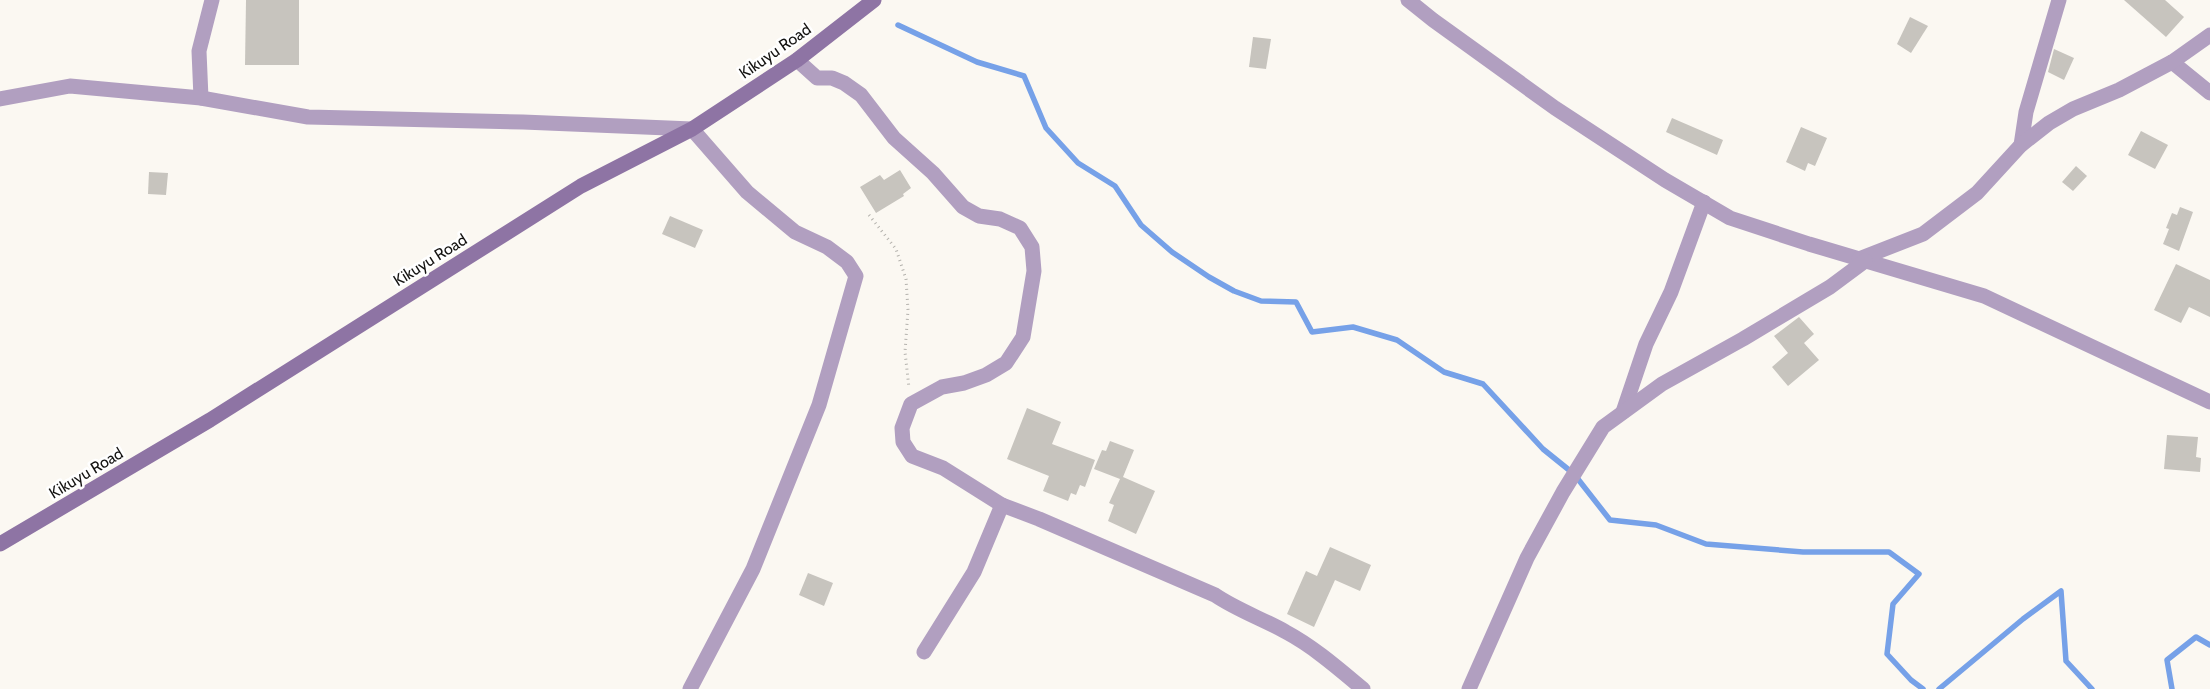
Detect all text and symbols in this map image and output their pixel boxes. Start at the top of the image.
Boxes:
street label: Kikuyu Road [735,19,815,83]
street label: Kikuyu Road [390,230,470,290]
street label: Kikuyu Road [45,443,127,503]

